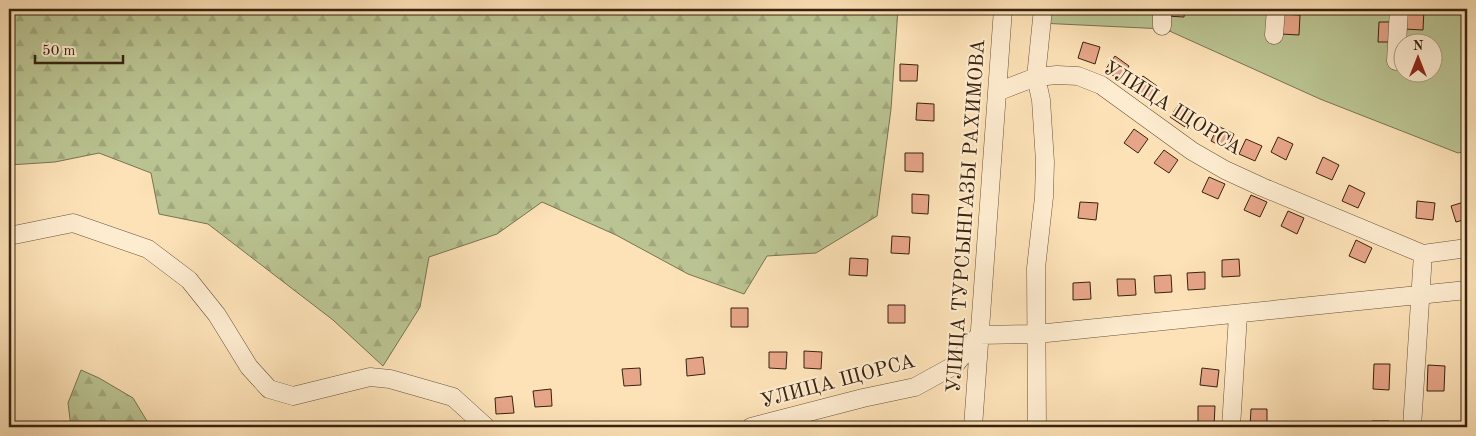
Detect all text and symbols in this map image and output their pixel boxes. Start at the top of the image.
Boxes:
scale bar [35,32,122,64]
north arrow [1394,32,1444,82]
street label: УЛИЦА ТУРСЫНГАЗЫ РАХИМОВА [945,38,989,394]
text: N [1413,39,1424,53]
text: 50 m [42,44,76,59]
street label: УЛИЦА ЩОРСА [1099,58,1245,160]
street label: УЛИЦА ЩОРСА [759,352,917,412]

